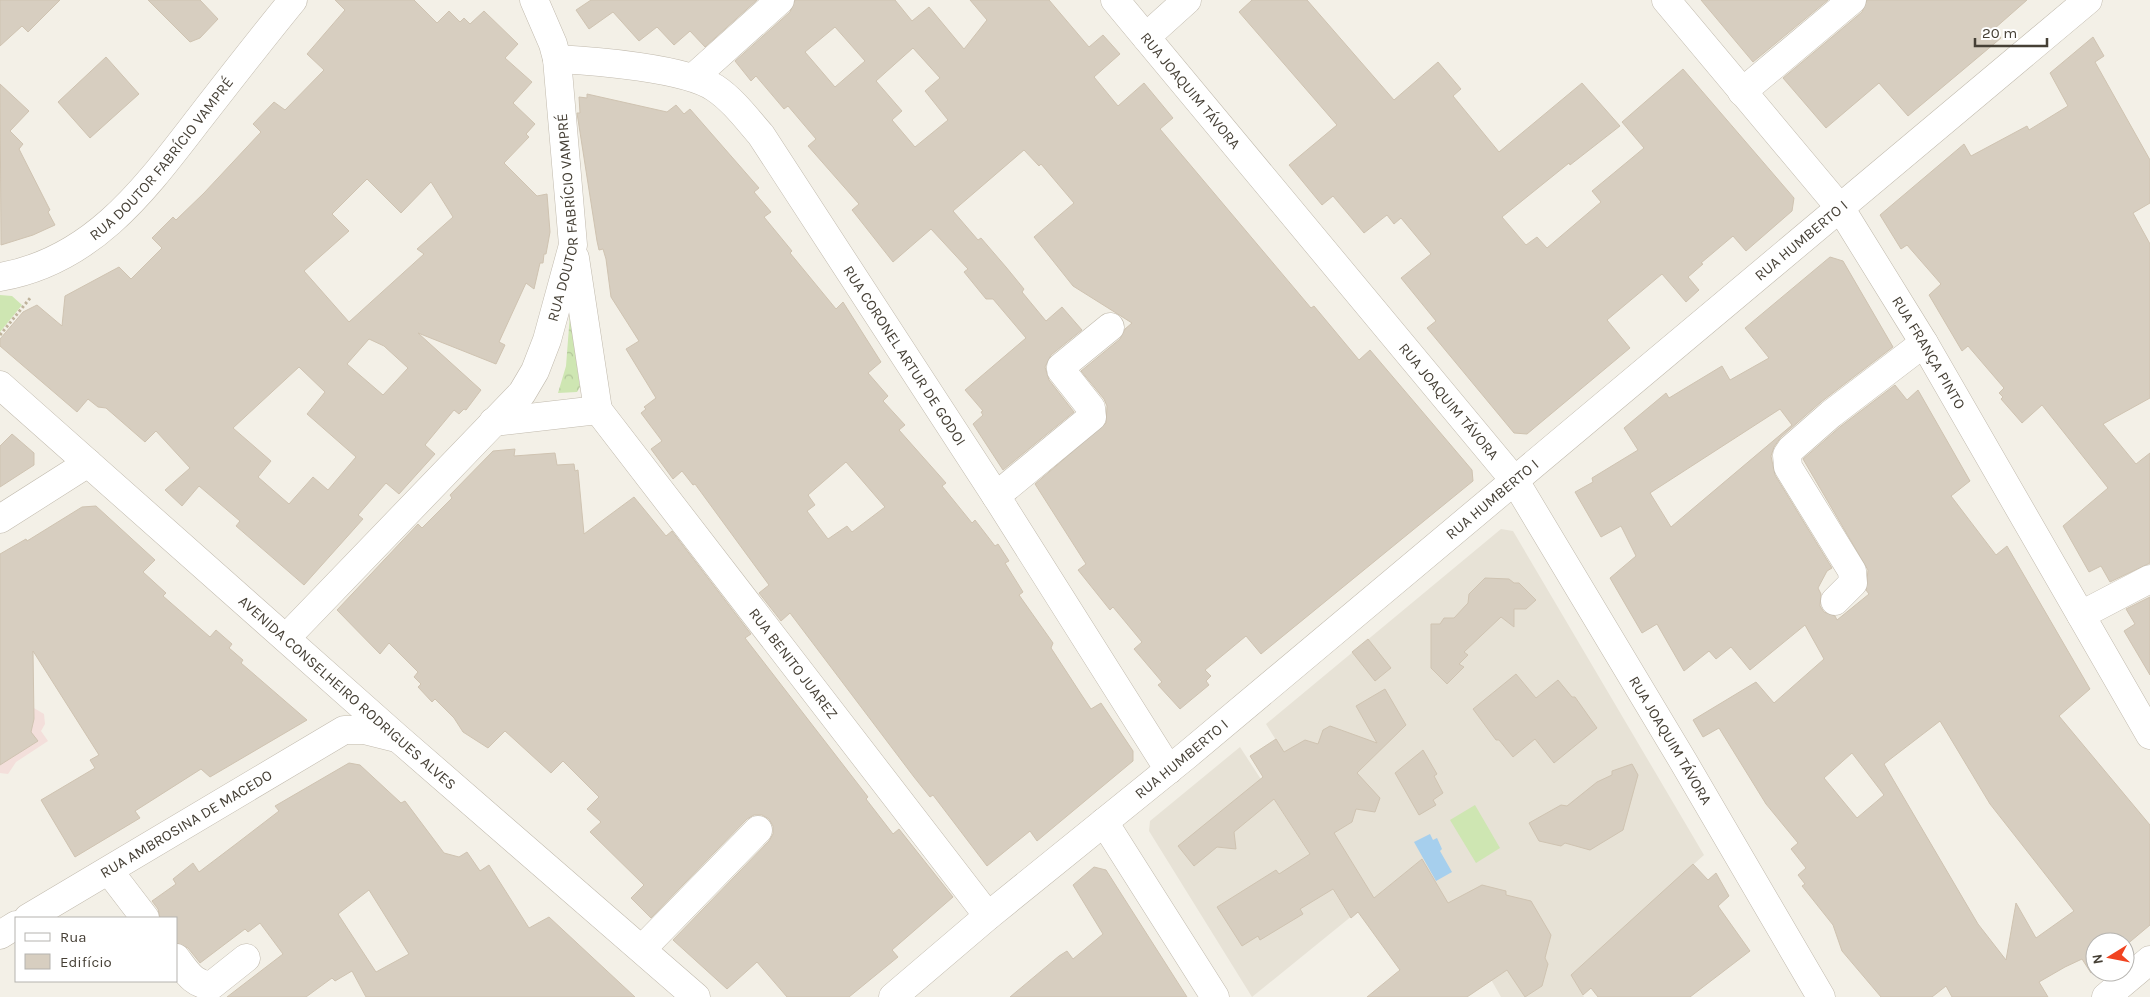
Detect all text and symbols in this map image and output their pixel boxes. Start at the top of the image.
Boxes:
scale bar [1975,15,2048,47]
text: 20 m [1982,24,2017,42]
street label: RUA JOAQUIM TÁVORA [1137,29,1244,153]
street label: RUA DOUTOR FABRÍCIO VAMPRÉ [86,74,237,244]
street label: RUA DOUTOR FABRÍCIO VAMPRÉ [544,113,582,323]
street label: RUA HUMBERTO I [1751,196,1851,284]
street label: RUA CORONEL ARTUR DE GODOI [839,262,970,449]
street label: RUA FRANÇA PINTO [1888,293,1969,413]
street label: RUA JOAQUIM TÁVORA [1395,339,1503,464]
street label: RUA HUMBERTO I [1442,455,1542,543]
street label: AVENIDA CONSELHEIRO RODRIGUES ALVES [235,592,460,793]
street label: RUA BENITO JUAREZ [745,604,842,723]
street label: RUA JOAQUIM TÁVORA [1625,673,1716,808]
street label: RUA HUMBERTO I [1131,715,1232,803]
street label: RUA AMBROSINA DE MACEDO [97,766,275,882]
legend [15,917,178,982]
text: Rua [60,928,87,946]
north arrow [2085,932,2135,982]
text: Edifício [60,953,112,971]
text: N [2088,953,2107,966]

